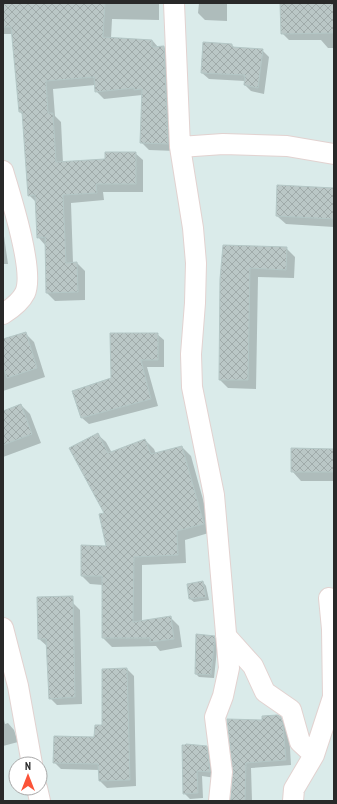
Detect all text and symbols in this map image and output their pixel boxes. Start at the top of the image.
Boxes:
north arrow [8,756,48,796]
text: N [25,759,31,773]

